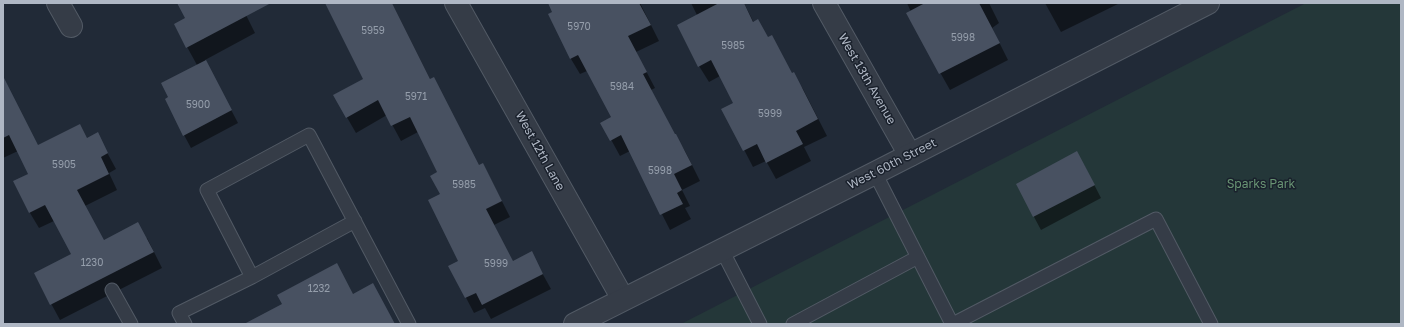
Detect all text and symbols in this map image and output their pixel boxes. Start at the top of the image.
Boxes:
house number: 5970 [567,21,591,33]
house number: 5959 [361,25,385,37]
street label: West 13th Avenue [835,31,899,127]
house number: 5998 [951,32,975,44]
house number: 5985 [721,40,745,52]
house number: 5984 [610,81,634,93]
house number: 5971 [405,91,427,103]
house number: 5900 [186,99,210,111]
house number: 5999 [758,108,782,120]
street label: West 12th Lane [512,109,568,193]
street label: West 60th Street [845,135,939,193]
house number: 5905 [52,159,76,171]
house number: 5998 [648,165,672,177]
park label: Sparks Park [1227,177,1295,191]
house number: 5985 [452,179,476,191]
house number: 1230 [81,257,103,269]
house number: 5999 [484,258,508,270]
house number: 1232 [308,283,330,295]

